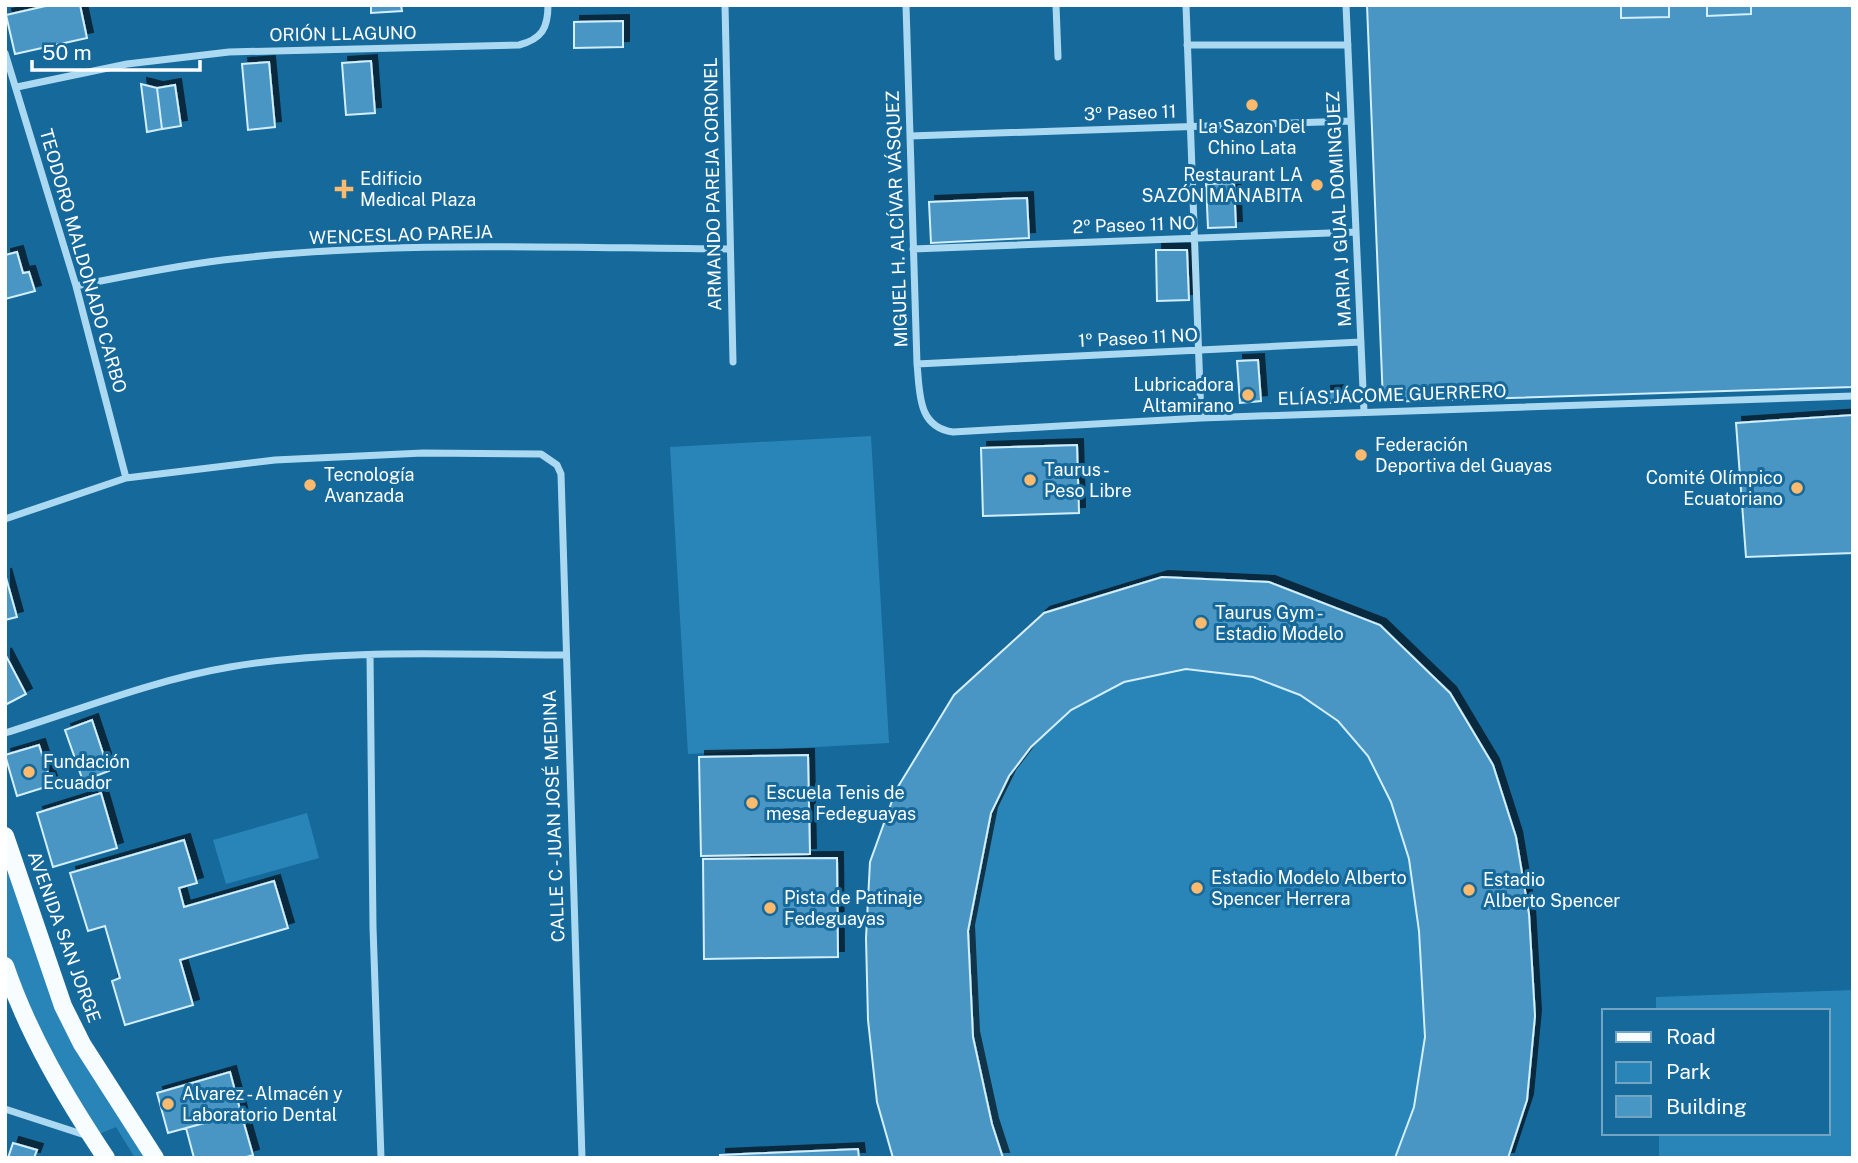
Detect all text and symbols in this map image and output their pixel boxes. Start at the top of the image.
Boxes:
street label: ORIÓN LLAGUNO [269,21,417,45]
scale bar [32,28,200,72]
text: 50 m [42,40,92,65]
street label: ARMANDO PAREJA CORONEL [700,57,725,311]
street label: MIGUEL H. ALCÍVAR VÁSQUEZ [881,90,911,348]
street label: MARIA J GUAL DOMINGUEZ [1322,91,1355,327]
marker: La Sazon Del Chino Lata [1244,97,1260,113]
street label: 3º Paseo 11 [1083,100,1177,125]
place label: La Sazon Del Chino Lata [1198,116,1306,158]
street label: TEODORO MALDONADO CARBO [36,126,131,395]
place label: Restaurant LA SAZÓN MANABITA [1141,164,1303,206]
place label: Edificio Medical Plaza [360,168,476,210]
marker: Restaurant LA SAZÓN MANABITA [1309,177,1325,193]
marker: Edificio Medical Plaza [334,179,354,199]
street label: 2º Paseo 11 NO [1072,212,1196,237]
street label: WENCESLAO PAREJA [309,221,494,248]
street label: 1º Paseo 11 NO [1078,324,1198,351]
place label: Lubricadora Altamirano [1134,374,1234,416]
street label: ELÍAS JÁCOME GUERRERO [1277,379,1507,409]
marker: Lubricadora Altamirano [1240,387,1256,403]
place label: Federación Deportiva del Guayas [1375,434,1552,476]
marker: Federación Deportiva del Guayas [1353,447,1369,463]
place label: Taurus - Peso Libre [1044,459,1132,501]
place label: Tecnología Avanzada [324,464,415,506]
place label: Comité Olímpico Ecuatoriano [1646,467,1783,509]
marker: Taurus - Peso Libre [1022,472,1038,488]
marker: Tecnología Avanzada [302,477,318,493]
marker: Comité Olímpico Ecuatoriano [1789,480,1805,496]
place label: Taurus Gym - Estadio Modelo [1215,602,1344,644]
marker: Taurus Gym - Estadio Modelo [1193,615,1209,631]
street label: CALLE C - JUAN JOSÉ MEDINA [538,689,568,943]
place label: Fundación Ecuador [43,751,130,793]
marker: Fundación Ecuador [21,764,37,780]
place label: Escuela Tenis de mesa Fedeguayas [766,782,916,824]
marker: Escuela Tenis de mesa Fedeguayas [744,795,760,811]
street label: AVENIDA SAN JORGE [24,848,105,1025]
place label: Estadio Modelo Alberto Spencer Herrera [1211,867,1407,909]
place label: Estadio Alberto Spencer [1483,869,1620,911]
marker: Estadio Modelo Alberto Spencer Herrera [1189,880,1205,896]
marker: Estadio Alberto Spencer [1461,882,1477,898]
place label: Pista de Patinaje Fedeguayas [784,887,923,929]
marker: Pista de Patinaje Fedeguayas [762,900,778,916]
legend [1602,1009,1830,1135]
text: Road [1666,1024,1716,1049]
text: Park [1666,1059,1711,1084]
place label: Alvarez - Almacén y Laboratorio Dental [182,1083,343,1125]
text: Building [1666,1094,1747,1119]
marker: Alvarez - Almacén y Laboratorio Dental [160,1096,176,1112]

